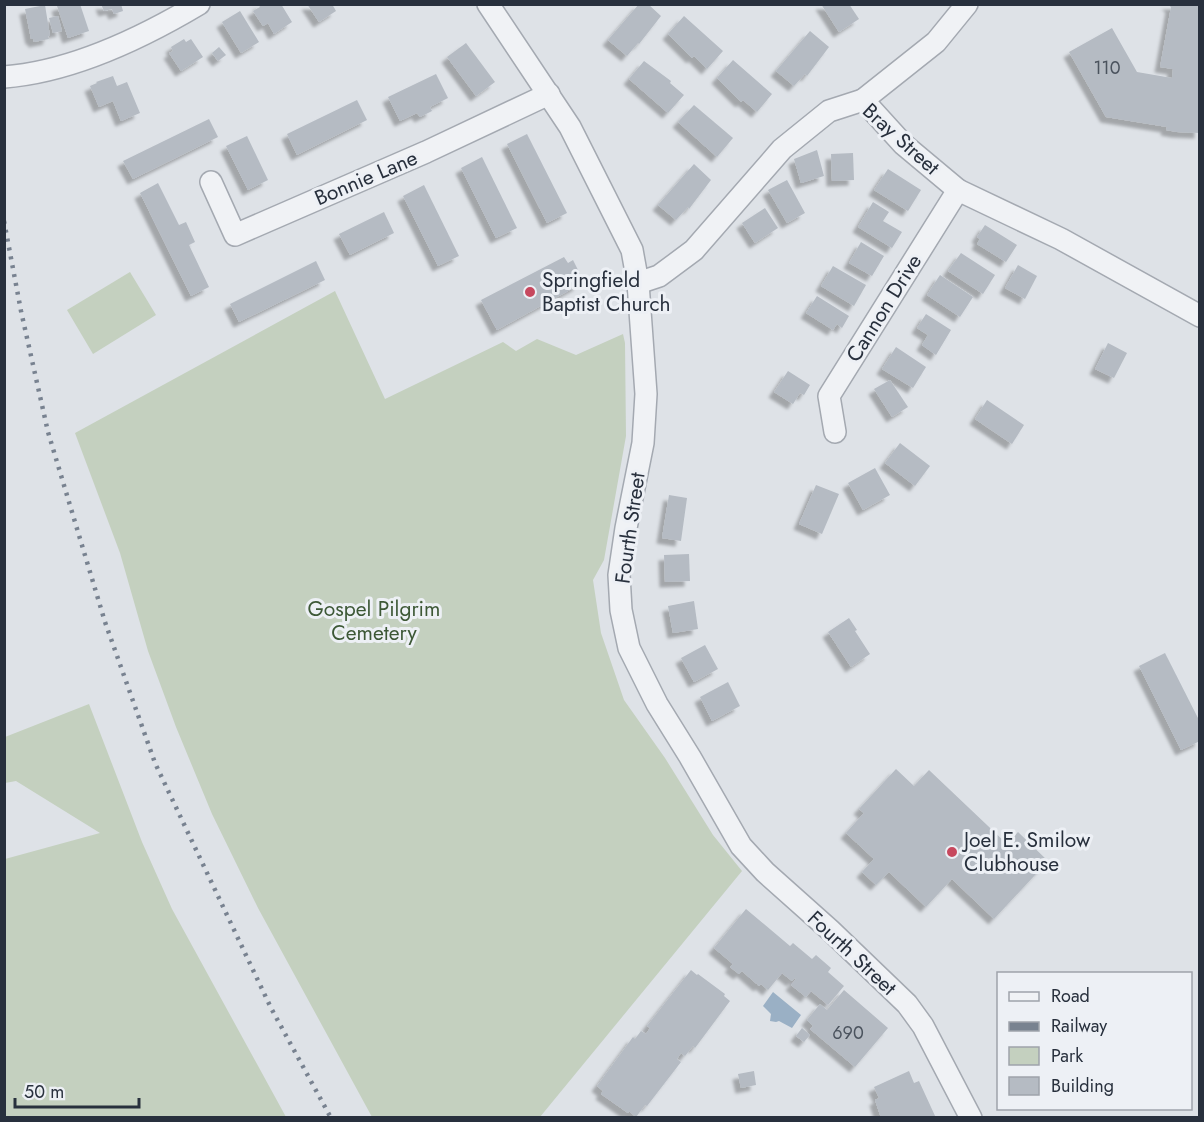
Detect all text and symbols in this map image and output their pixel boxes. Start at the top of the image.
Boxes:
house number: 110 [1094,55,1121,81]
street label: Bray Street [856,96,946,182]
street label: Bonnie Lane [310,143,422,213]
street label: Cannon Drive [839,248,929,368]
place label: Springfield Baptist Church [542,265,670,319]
marker: Springfield Baptist Church [523,285,537,299]
street label: Fourth Street [607,470,653,586]
park label: Gospel Pilgrim Cemetery [308,594,440,648]
place label: Joel E. Smilow Clubhouse [961,825,1091,879]
marker: Joel E. Smilow Clubhouse [945,845,959,859]
street label: Fourth Street [801,904,903,1002]
legend [997,972,1192,1110]
text: Road [1051,983,1090,1009]
text: Railway [1051,1013,1107,1039]
house number: 690 [832,1020,864,1046]
text: Park [1051,1043,1083,1069]
scale bar [15,1071,140,1109]
text: Building [1051,1073,1114,1099]
text: 50 m [24,1079,64,1105]

